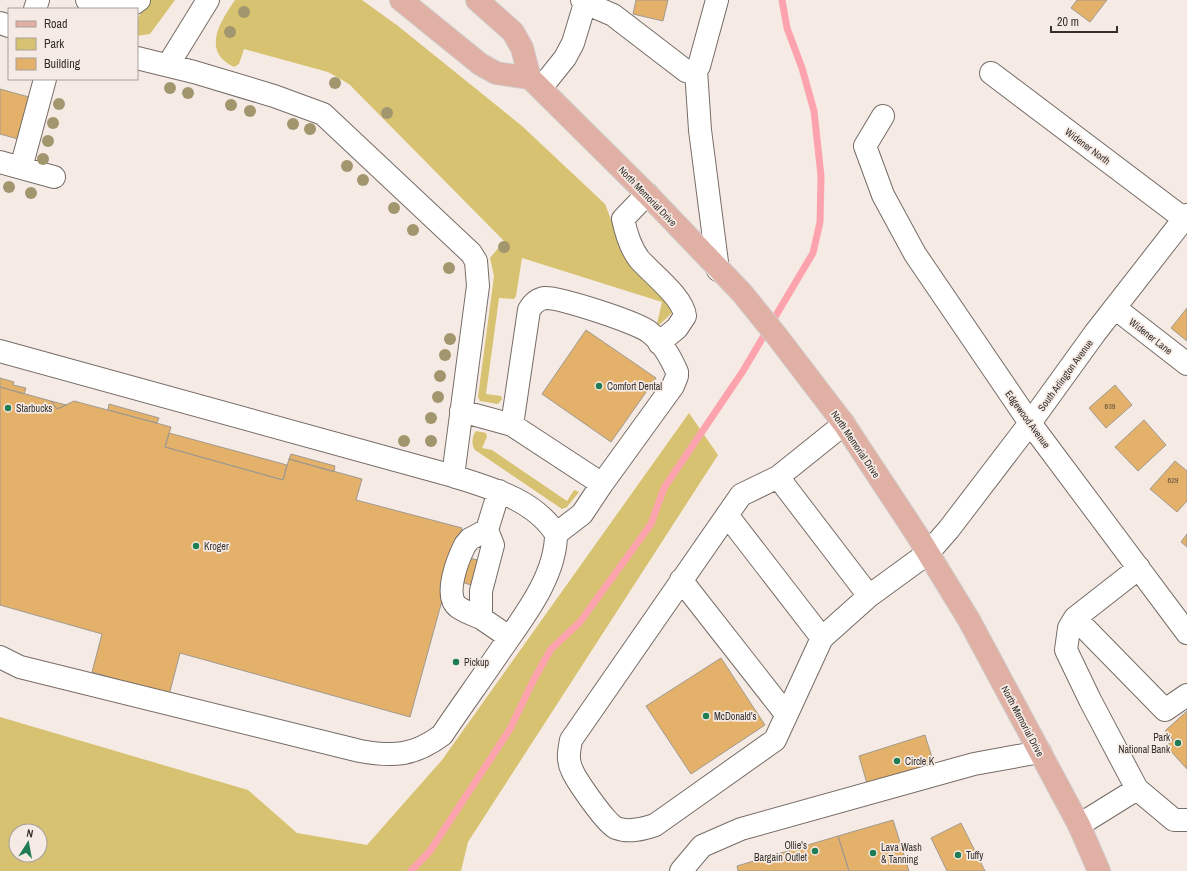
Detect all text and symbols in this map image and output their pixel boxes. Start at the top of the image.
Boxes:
legend [8,8,138,80]
scale bar [1051,8,1117,34]
text: 20 m [1057,14,1079,30]
text: Road [44,16,68,32]
text: Park [44,36,64,52]
text: Building [44,56,81,72]
street label: Widener North [1062,125,1113,168]
street label: North Memorial Drive [616,164,680,229]
street label: Widener Lane [1126,315,1175,358]
street label: South Arlington Avenue [1035,337,1096,414]
place label: Comfort Dental [607,380,662,393]
marker: Comfort Dental [594,381,604,391]
street label: Edgewood Avenue [1002,388,1053,451]
house number: 639 [1105,401,1116,411]
place label: Starbucks [16,402,52,415]
marker: Starbucks [3,403,13,413]
street label: North Memorial Drive [828,408,883,481]
house number: 629 [1168,475,1179,485]
place label: Kroger [204,540,229,553]
marker: Kroger [191,541,201,551]
place label: Pickup [464,656,490,669]
marker: Pickup [451,657,461,667]
street label: North Memorial Drive [998,684,1047,759]
place label: McDonald's [714,710,757,723]
marker: McDonald's [701,711,711,721]
place label: Park National Bank [1118,731,1171,756]
marker: Park National Bank [1173,738,1183,748]
place label: Circle K [905,755,935,768]
marker: Circle K [892,756,902,766]
north arrow [8,823,48,863]
text: N [25,826,34,841]
place label: Ollie's Bargain Outlet [754,839,808,864]
place label: Lava Wash & Tanning [881,841,922,866]
marker: Ollie's Bargain Outlet [810,846,820,856]
marker: Lava Wash & Tanning [868,848,878,858]
place label: Tuffy [966,849,984,862]
marker: Tuffy [953,850,963,860]

